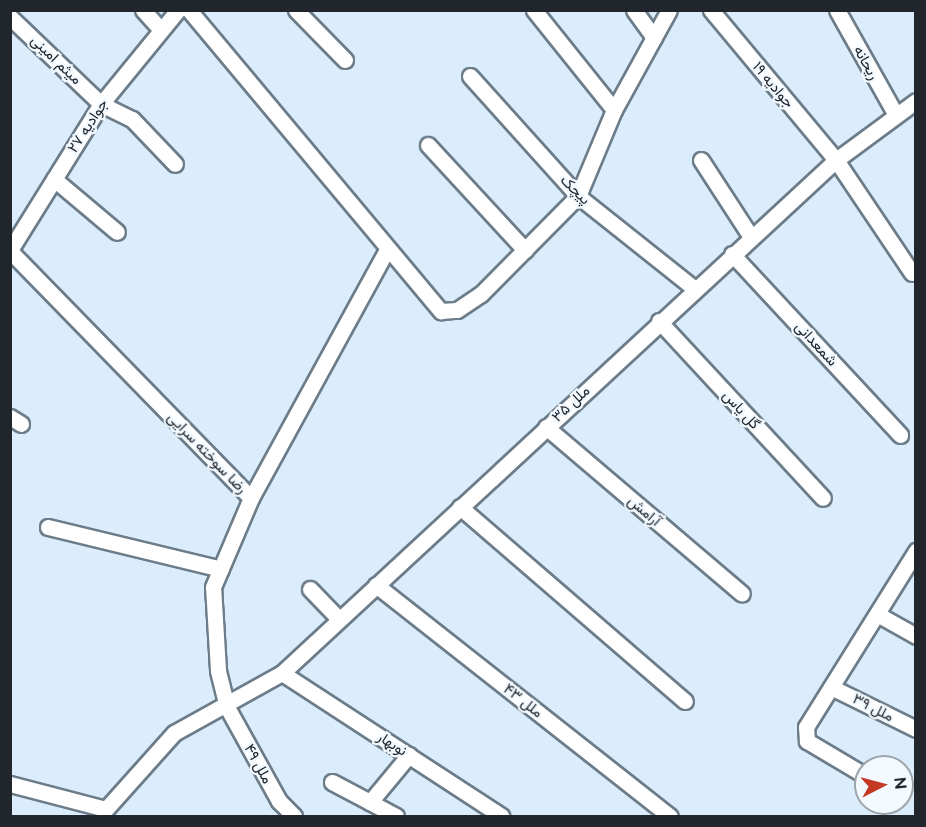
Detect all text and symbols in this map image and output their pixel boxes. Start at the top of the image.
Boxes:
street label: میثم امینی [27,31,85,89]
street label: ریحانه [849,43,883,83]
street label: جوادیه ۱۹ [748,58,798,112]
street label: جوادیه ۲۷ [64,96,112,156]
street label: پیچک [556,171,594,209]
street label: شمعدانی [791,318,841,370]
street label: ملل ۳۵ [548,382,594,426]
street label: گل یاس [718,387,764,433]
street label: رضا سوخته سرایی [163,408,251,498]
street label: آرامش [624,492,664,530]
street label: ملل ۴۳ [500,680,546,722]
street label: ملل ۳۹ [849,690,897,726]
street label: نوبهار [374,728,410,760]
street label: ملل ۴۹ [240,741,276,787]
north arrow [854,755,914,815]
text: N [890,776,910,790]

